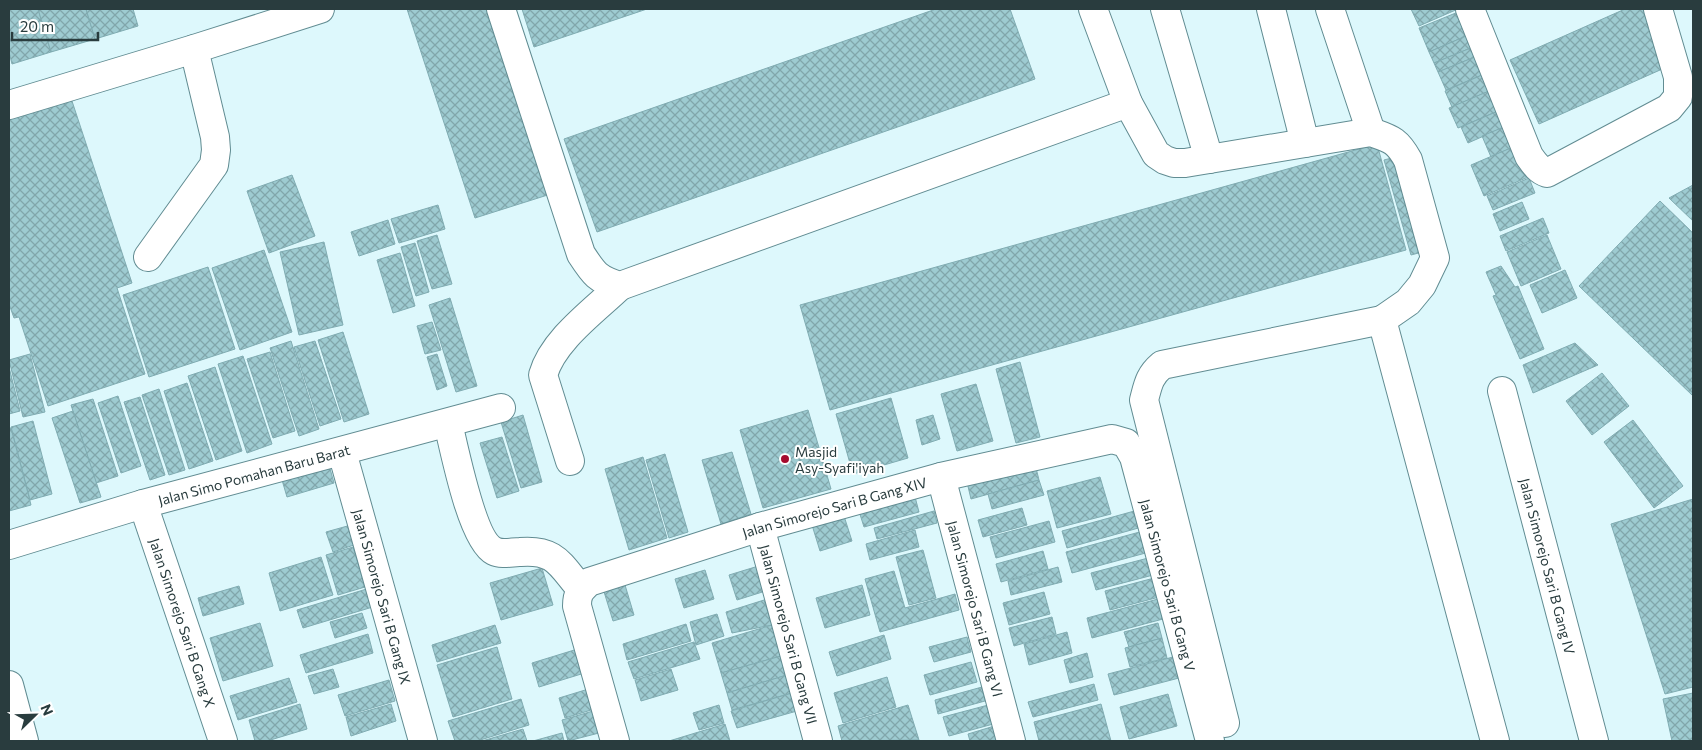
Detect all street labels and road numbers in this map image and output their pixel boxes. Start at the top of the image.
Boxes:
street label: Jalan Simo Pomahan Baru Barat [156,440,352,508]
street label: Jalan Simorejo Sari B Gang XIV [740,473,929,541]
street label: Jalan Simorejo Sari B Gang IV [1517,476,1579,656]
street label: Jalan Simorejo Sari B Gang V [1137,497,1200,673]
street label: Jalan Simorejo Sari B Gang IX [350,507,415,686]
street label: Jalan Simorejo Sari B Gang VI [944,519,1007,698]
street label: Jalan Simorejo Sari B Gang X [147,536,219,709]
street label: Jalan Simorejo Sari B Gang VII [757,542,821,726]

